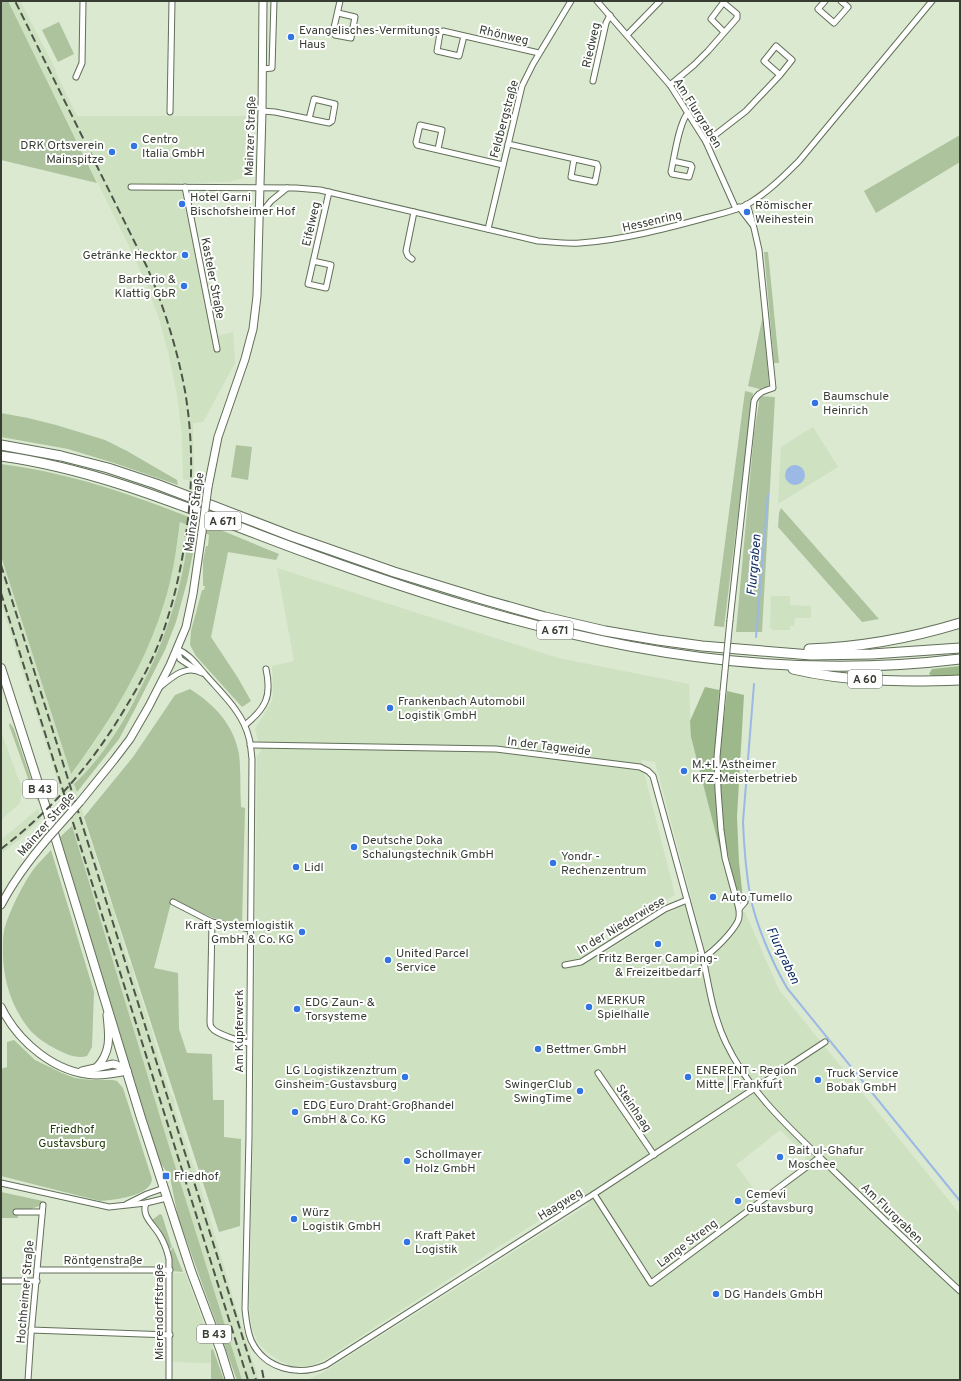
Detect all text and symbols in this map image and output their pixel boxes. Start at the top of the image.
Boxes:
street label: Riedweg [579,21,605,70]
place label: Evangelisches-Vermitungs Haus [299,23,440,53]
street label: Rhönweg [477,23,530,49]
marker: Evangelisches-Vermitungs Haus [286,32,296,42]
street label: Am Flurgraben [669,75,725,152]
street label: Feldbergstraße [487,78,523,160]
street label: Mainzer Straße [242,96,260,176]
place label: Centro Italia GmbH [142,132,205,162]
place label: DRK Ortsverein Mainspitze [20,138,104,168]
marker: Centro Italia GmbH [129,141,139,151]
marker: DRK Ortsverein Mainspitze [107,147,117,157]
place label: Hotel Garni Bischofsheimer Hof [190,190,295,220]
place label: Römischer Weihestein [755,198,814,228]
marker: Hotel Garni Bischofsheimer Hof [177,199,187,209]
street label: Eifelweg [299,200,325,248]
street label: Hessenring [621,207,684,237]
marker: Römischer Weihestein [742,207,752,217]
street label: Kasteler Straße [196,236,228,320]
place label: Getränke Hecktor [82,248,177,264]
marker: Getränke Hecktor [180,250,190,260]
place label: Barberio & Klattig GbR [115,272,176,302]
marker: Barberio & Klattig GbR [179,281,189,291]
place label: Baumschule Heinrich [823,389,889,419]
marker: Baumschule Heinrich [810,398,820,408]
street label: Mainzer Straße [181,471,209,553]
road number: A 671 [205,512,241,530]
water label: Flurgraben [744,534,766,597]
road number: A 671 [537,621,573,639]
road number: A 60 [848,670,882,688]
place label: Frankenbach Automobil Logistik GmbH [398,694,525,724]
marker: Frankenbach Automobil Logistik GmbH [385,703,395,713]
street label: In der Tagweide [506,734,592,760]
place label: M.+I. Astheimer KFZ-Meisterbetrieb [692,757,798,787]
marker: M.+I. Astheimer KFZ-Meisterbetrieb [679,766,689,776]
road number: B 43 [23,780,57,798]
street label: Mainzer Straße [14,789,79,860]
place label: Deutsche Doka Schalungstechnik GmbH [362,833,494,863]
marker: Deutsche Doka Schalungstechnik GmbH [349,842,359,852]
place label: Yondr - Rechenzentrum [561,849,646,879]
marker: Yondr - Rechenzentrum [548,858,558,868]
place label: Lidl [304,860,324,876]
marker: Lidl [291,862,301,872]
place label: Auto Tumello [721,890,793,906]
marker: Auto Tumello [708,892,718,902]
street label: In der Niederwiese [575,893,668,958]
place label: Kraft Systemlogistik GmbH & Co. KG [185,918,294,948]
water label: Flurgraben [762,925,802,987]
marker: Kraft Systemlogistik GmbH & Co. KG [297,927,307,937]
marker: Fritz Berger Camping- & Freizeitbedarf [653,939,663,949]
place label: United Parcel Service [396,946,469,976]
place label: Fritz Berger Camping- & Freizeitbedarf [598,951,718,981]
marker: United Parcel Service [383,955,393,965]
street label: Am Kupferwerk [232,989,248,1073]
place label: MERKUR Spielhalle [597,993,650,1023]
place label: EDG Zaun- & Torsysteme [305,995,375,1025]
marker: MERKUR Spielhalle [584,1002,594,1012]
marker: EDG Zaun- & Torsysteme [292,1004,302,1014]
place label: Bettmer GmbH [546,1042,627,1058]
marker: Bettmer GmbH [533,1044,543,1054]
place label: LG Logistikzenztrum Ginsheim-Gustavsburg [274,1063,397,1093]
place label: ENERENT - Region Mitte | Frankfurt [696,1063,797,1093]
place label: Truck Service Bobak GmbH [826,1066,898,1096]
marker: LG Logistikzenztrum Ginsheim-Gustavsburg [400,1072,410,1082]
marker: ENERENT - Region Mitte | Frankfurt [683,1072,693,1082]
marker: Truck Service Bobak GmbH [813,1075,823,1085]
place label: SwingerClub SwingTime [505,1077,572,1107]
street label: Steinhaag [611,1082,655,1135]
marker: SwingerClub SwingTime [575,1086,585,1096]
place label: EDG Euro Draht-Großhandel GmbH & Co. KG [303,1098,454,1128]
marker: EDG Euro Draht-Großhandel GmbH & Co. KG [290,1107,300,1117]
park label: Friedhof Gustavsburg [38,1122,106,1152]
place label: Bait ul-Ghafur Moschee [788,1143,864,1173]
place label: Schollmayer Holz GmbH [415,1147,482,1177]
marker: Bait ul-Ghafur Moschee [775,1152,785,1162]
marker: Schollmayer Holz GmbH [402,1156,412,1166]
place label: Friedhof [174,1169,218,1185]
marker: Friedhof [161,1171,171,1181]
street label: Am Flurgraben [857,1180,926,1247]
street label: Haagweg [535,1185,586,1225]
place label: Cemevi Gustavsburg [746,1187,813,1217]
marker: Cemevi Gustavsburg [733,1196,743,1206]
place label: Würz Logistik GmbH [302,1205,381,1235]
marker: Würz Logistik GmbH [289,1214,299,1224]
street label: Lange Streng [654,1216,721,1272]
place label: Kraft Paket Logistik [415,1228,476,1258]
marker: Kraft Paket Logistik [402,1237,412,1247]
street label: Hochheimer Straße [13,1240,38,1345]
street label: Röntgenstraße [63,1253,143,1269]
street label: Mierendorffstraße [152,1264,168,1360]
place label: DG Handels GmbH [724,1287,823,1303]
marker: DG Handels GmbH [711,1289,721,1299]
road number: B 43 [197,1325,231,1343]

